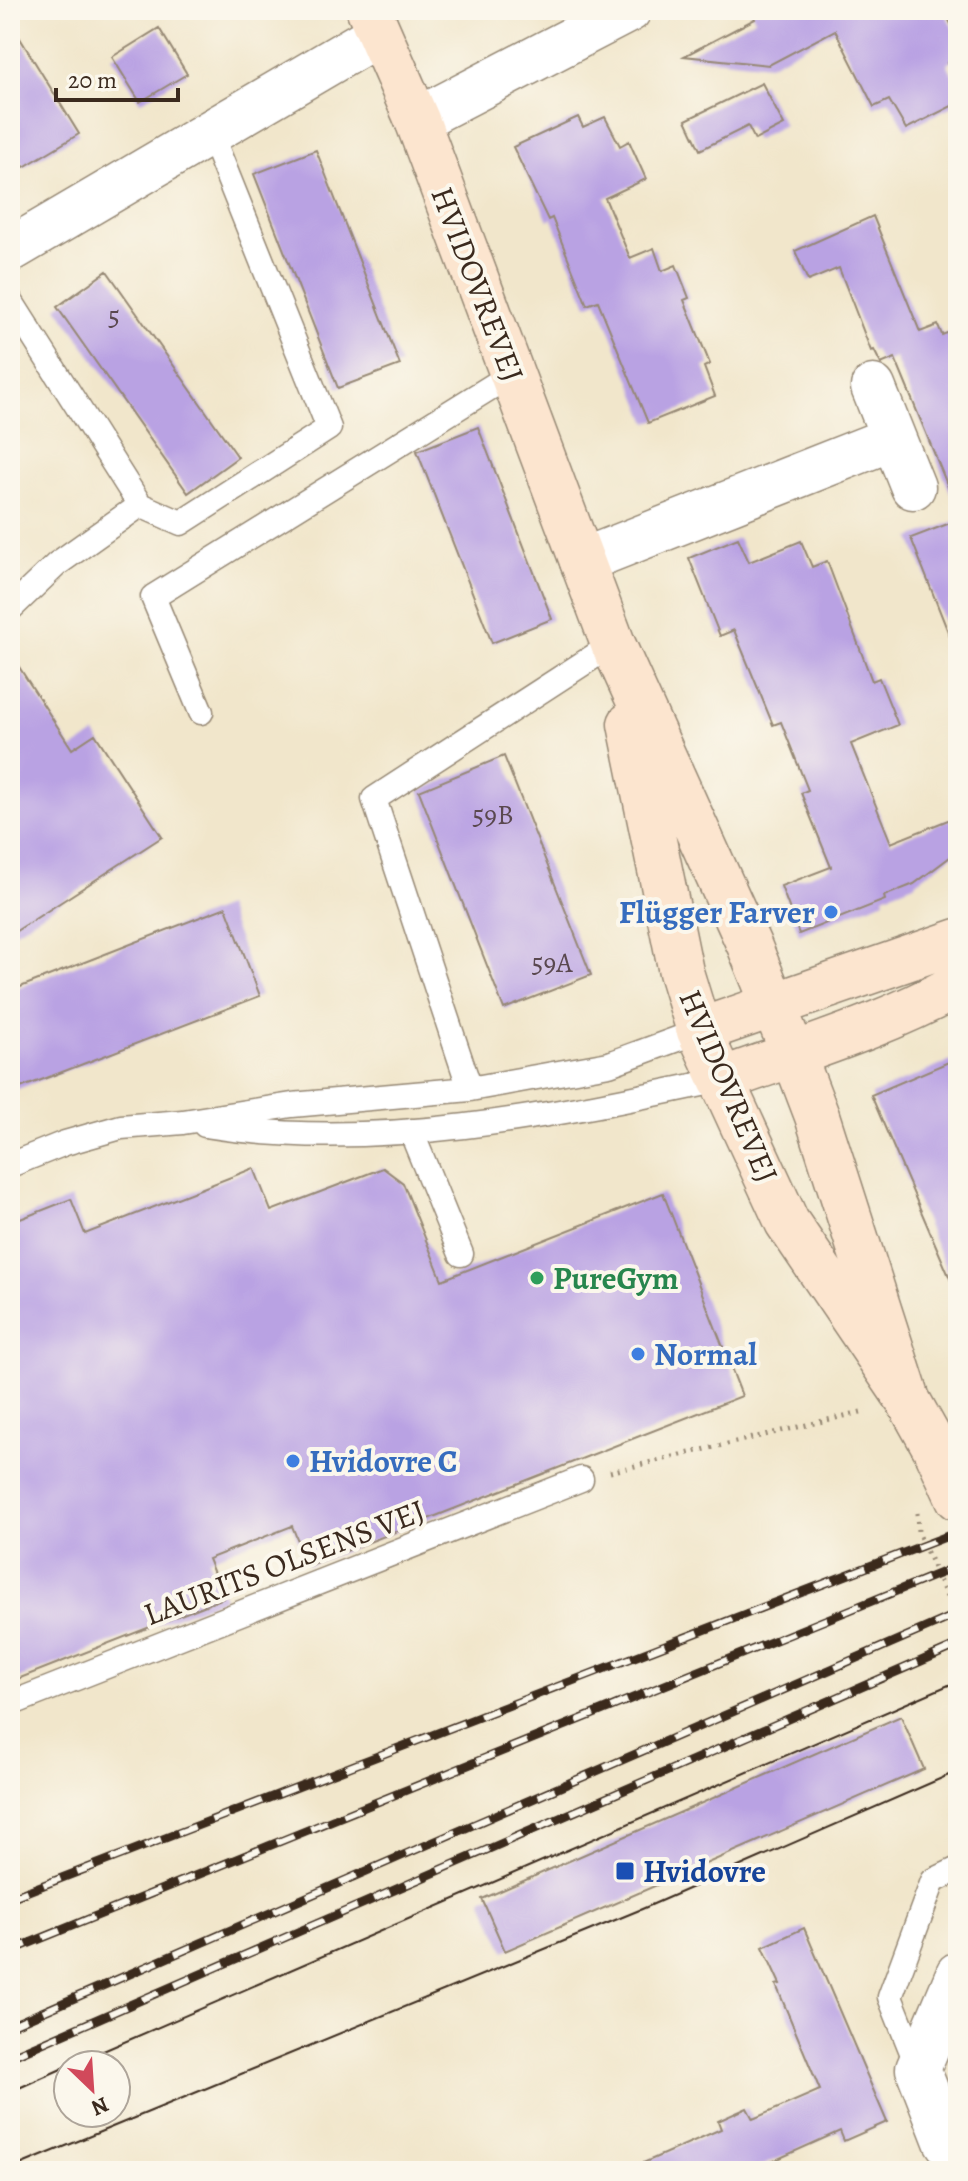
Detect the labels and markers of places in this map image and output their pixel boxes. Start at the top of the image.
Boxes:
place label: Flügger Farver [619,890,815,934]
marker: Flügger Farver [822,903,840,921]
place label: PureGym [553,1256,679,1300]
marker: PureGym [528,1269,546,1287]
place label: Normal [654,1332,758,1376]
marker: Normal [629,1345,647,1363]
place label: Hvidovre C [309,1439,457,1483]
marker: Hvidovre C [284,1452,302,1470]
place label: Hvidovre [643,1849,766,1893]
marker: Hvidovre [614,1860,636,1882]

